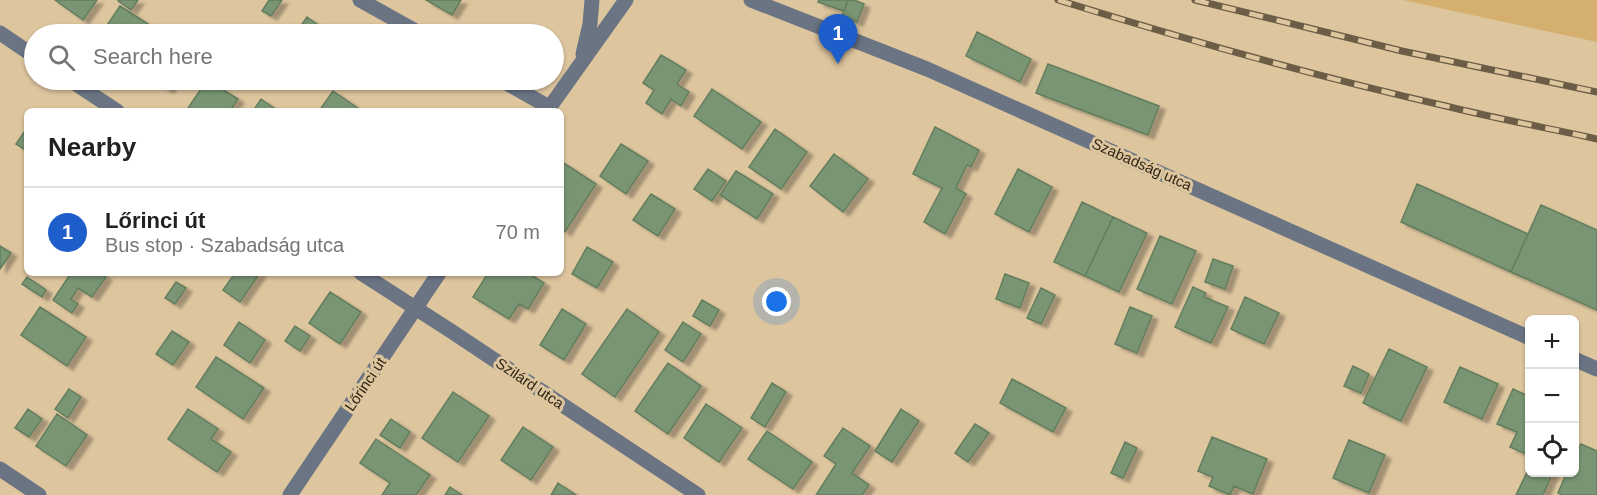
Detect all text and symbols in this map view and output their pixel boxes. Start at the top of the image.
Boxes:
pin: 1 [818,14,858,64]
search box [24,24,564,90]
icon: search [45,41,78,74]
text: Search here [93,44,213,69]
text: Nearby [48,132,136,162]
street label: Szabadság utca [1089,134,1195,194]
text: Lőrinci út [105,208,205,233]
text: 1 [62,221,73,243]
text: 70 m [496,221,540,243]
text: Bus stop · Szabadság utca [105,234,344,256]
your location [762,287,791,316]
map controls [1525,315,1579,477]
button: + [1525,315,1579,369]
street label: Lőrinci út [341,353,390,414]
street label: Szilárd utca [493,354,568,412]
button: − [1525,369,1579,423]
button: locate [1525,423,1579,477]

